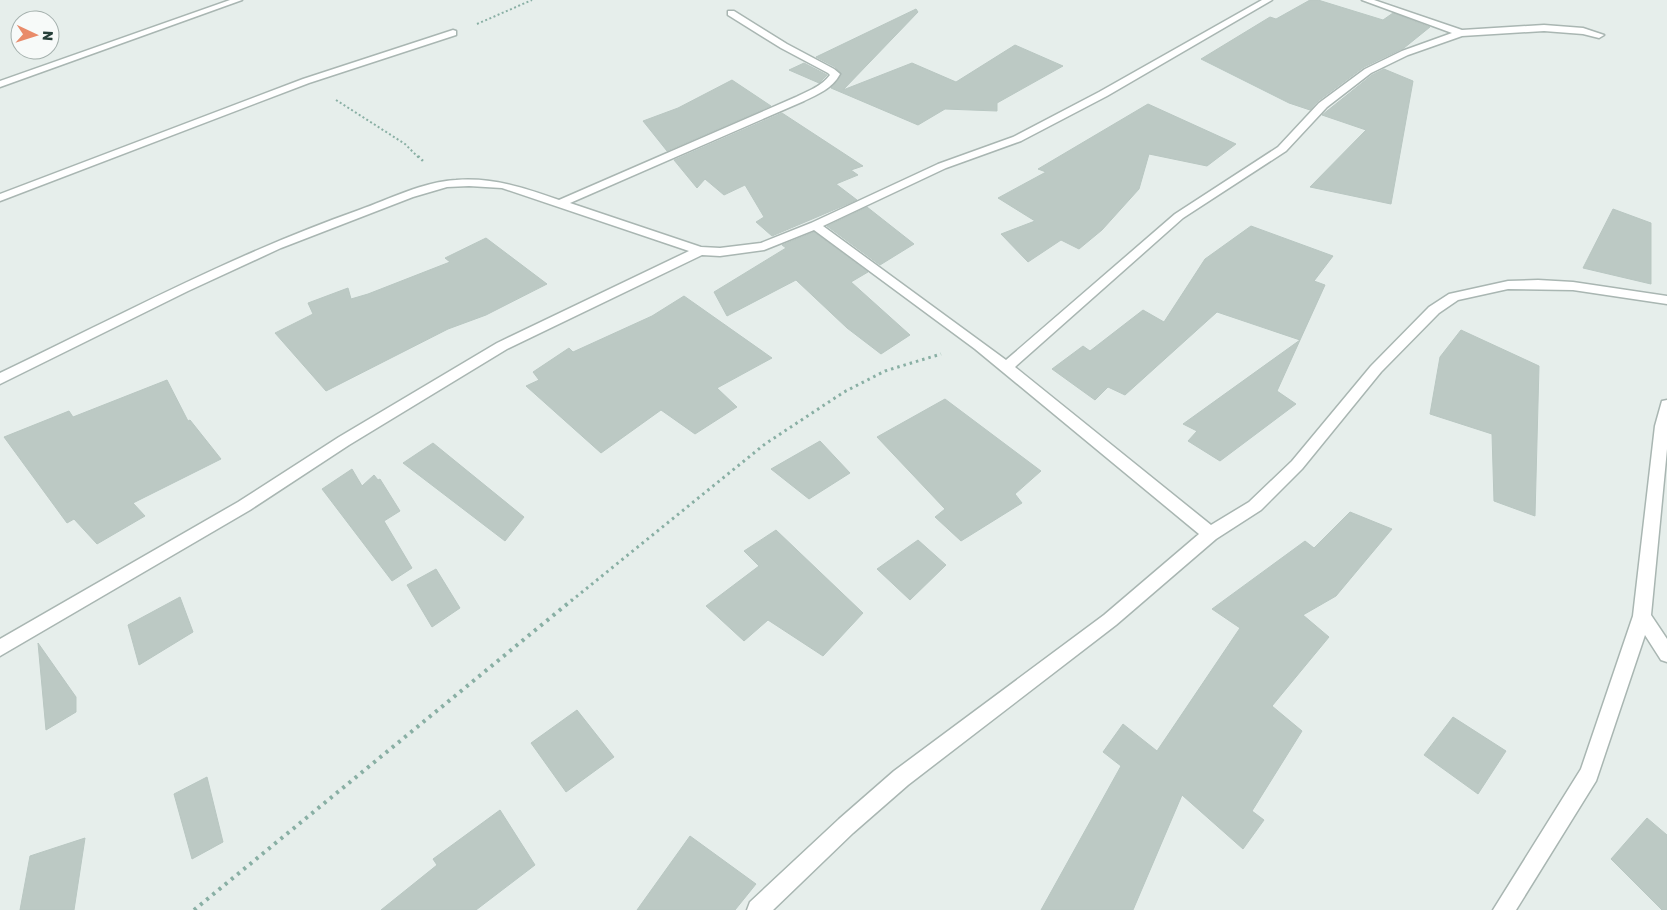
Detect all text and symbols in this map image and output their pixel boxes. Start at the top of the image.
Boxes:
north arrow [10,10,60,60]
text: N [39,30,56,41]

